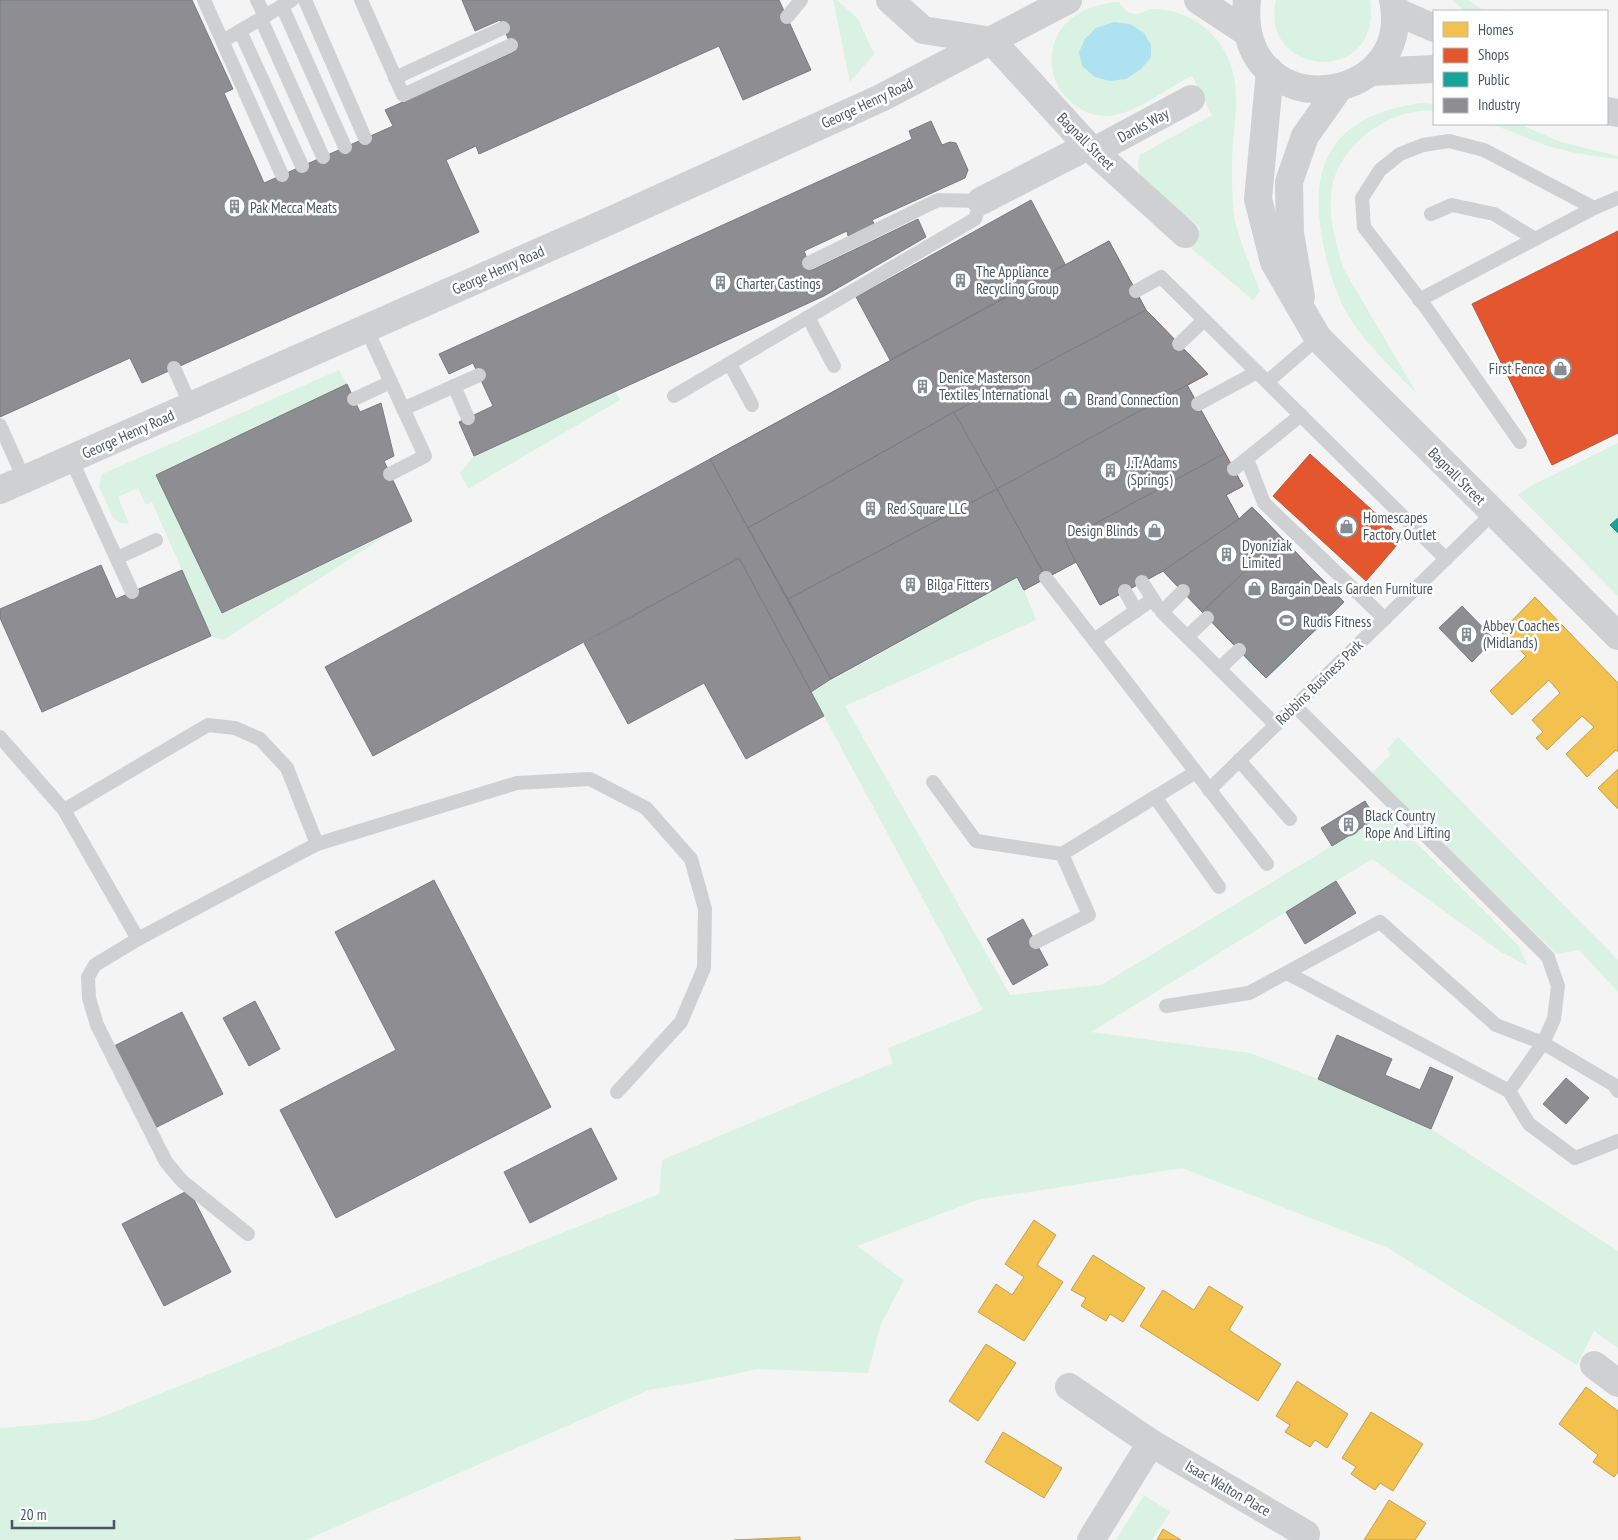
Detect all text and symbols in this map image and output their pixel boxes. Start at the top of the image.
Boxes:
legend [1433,10,1608,125]
text: Homes [1478,20,1514,39]
text: Shops [1478,45,1509,64]
text: Public [1478,70,1510,89]
street label: George Henry Road [818,74,916,132]
text: Industry [1478,95,1520,114]
street label: Danks Way [1114,103,1172,146]
street label: Bagnall Street [1053,108,1119,174]
building icon: Pak Mecca Meats [222,195,246,219]
place label: Pak Mecca Meats [250,198,337,217]
street label: George Henry Road [449,241,547,299]
place label: The Appliance Recycling Group [976,262,1059,298]
building icon: The Appliance Recycling Group [948,268,972,292]
building icon: Charter Castings [708,271,732,295]
place label: Charter Castings [736,274,821,293]
shop icon: First Fence [1549,356,1573,380]
place label: First Fence [1489,359,1545,378]
place label: Denice Masterson Textiles International [939,368,1049,404]
building icon: Denice Masterson Textiles International [911,374,935,398]
shop icon: Brand Connection [1059,387,1083,411]
place label: Brand Connection [1087,390,1178,409]
street label: George Henry Road [79,405,177,463]
street label: Bagnall Street [1424,443,1490,509]
place label: J.T. Adams (Springs) [1126,453,1177,489]
building icon: J.T. Adams (Springs) [1099,459,1123,483]
building icon: Red Square LLC [859,496,883,520]
place label: Red Square LLC [887,499,967,518]
place label: Homescapes Factory Outlet [1363,508,1436,544]
shop icon: Homescapes Factory Outlet [1335,514,1359,538]
shop icon: Design Blinds [1142,518,1166,542]
place label: Design Blinds [1067,521,1138,540]
place label: Dyoniziak Limited [1242,536,1292,572]
building icon: Dyoniziak Limited [1214,542,1238,566]
building icon: Bilga Fitters [899,572,923,596]
place label: Bilga Fitters [927,575,989,594]
shop icon: Bargain Deals Garden Furniture [1243,576,1267,600]
place label: Bargain Deals Garden Furniture [1271,579,1433,598]
sports icon: Rudis Fitness [1275,609,1299,633]
place label: Rudis Fitness [1303,612,1371,631]
place label: Abbey Coaches (Midlands) [1483,616,1560,652]
building icon: Abbey Coaches (Midlands) [1455,622,1479,646]
street label: Robbins Business Park [1271,635,1367,729]
place label: Black Country Rope And Lifting [1365,806,1451,842]
building icon: Black Country Rope And Lifting [1337,812,1361,836]
street label: Isaac Walton Place [1182,1456,1274,1520]
scale bar [12,1498,115,1530]
text: 20 m [20,1505,46,1524]

